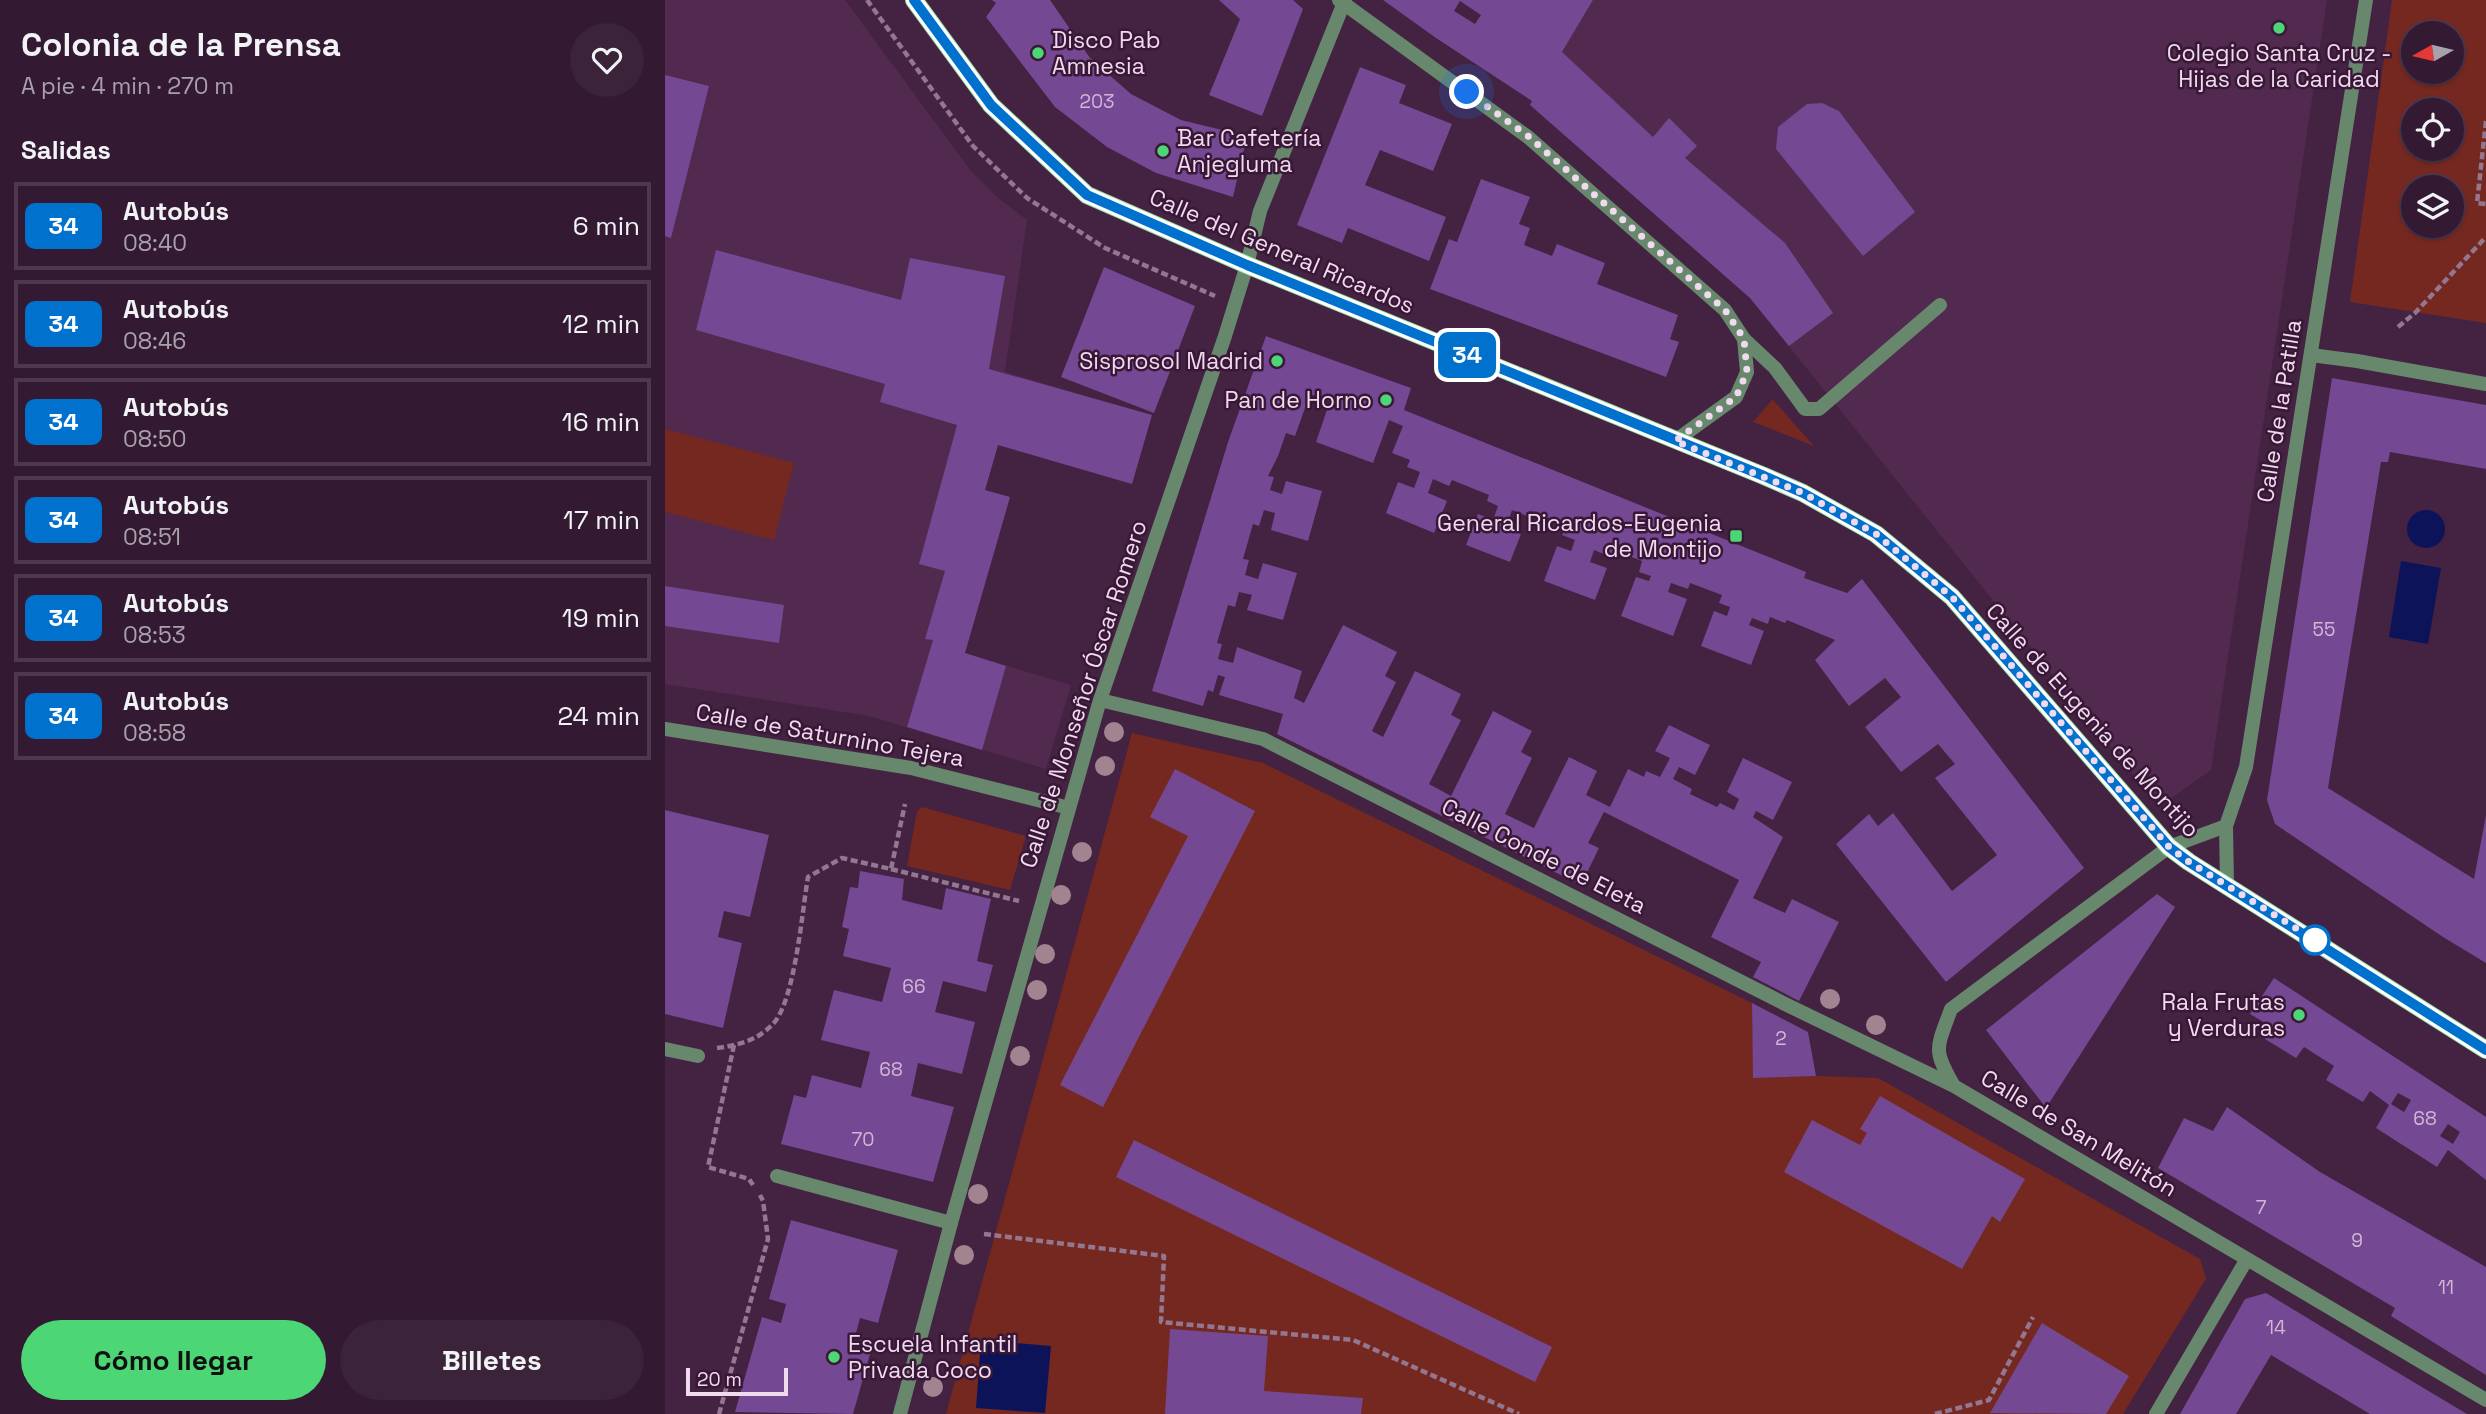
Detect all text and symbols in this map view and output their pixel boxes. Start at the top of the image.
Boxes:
marker: Colegio Santa Cruz - Hijas de la Caridad [2271,20,2287,36]
north arrow [2401,21,2464,84]
map controls [2401,21,2464,238]
button: heart [570,23,644,97]
text: Colonia de la Prensa [21,24,341,66]
place label: Disco Pab Amnesia [1052,25,1160,81]
place label: Colegio Santa Cruz - Hijas de la Caridad [2167,38,2391,94]
marker: Disco Pab Amnesia [1030,45,1046,61]
text: A pie · 4 min · 270 m [21,71,234,101]
your location [1449,74,1484,109]
house number: 203 [1079,89,1115,114]
button: locate [2401,98,2464,161]
place label: Bar Cafetería Anjegluma [1177,123,1321,179]
text: Salidas [21,133,111,167]
marker: Bar Cafetería Anjegluma [1155,143,1171,159]
button: layers [2401,175,2464,238]
street label: Calle del General Ricardos [1145,182,1419,320]
text: Autobús [123,194,229,228]
text: 6 min [573,209,640,243]
text: 34 [49,210,78,241]
text: 08:40 [123,228,187,258]
text: Autobús [123,292,229,326]
text: 12 min [562,307,640,341]
text: 34 [49,308,78,339]
street label: Calle de la Patilla [2250,317,2308,505]
text: 08:46 [123,326,186,356]
line badge: 34 [1435,332,1499,378]
text: 34 [1452,339,1482,370]
place label: Sisprosol Madrid [1079,346,1263,376]
marker: Sisprosol Madrid [1269,353,1285,369]
place label: Pan de Horno [1225,385,1372,415]
text: Autobús [123,390,229,424]
marker: Pan de Horno [1378,392,1394,408]
text: 16 min [562,405,640,439]
text: 34 [49,406,78,437]
text: 08:50 [123,424,186,454]
text: Autobús [123,488,229,522]
text: 17 min [563,503,640,537]
text: 34 [49,504,78,535]
place label: General Ricardos-Eugenia de Montijo [1437,508,1722,564]
street label: Calle de Monseñor Óscar Romero [1013,516,1153,872]
text: 08:51 [123,522,181,552]
marker: General Ricardos-Eugenia de Montijo [1728,528,1744,544]
text: Autobús [123,586,229,620]
street label: Calle de Eugenia de Montijo [1980,596,2206,844]
text: 19 min [562,601,640,635]
text: 34 [49,602,78,633]
house number: 55 [2313,617,2335,642]
text: 08:53 [123,620,186,650]
text: Autobús [123,684,229,718]
street label: Calle de Saturnino Tejera [693,697,967,773]
text: 24 min [557,699,640,733]
text: 34 [49,700,78,731]
text: 08:58 [123,718,186,748]
street label: Calle Conde de Eleta [1436,791,1652,921]
unlabelled marker [2300,925,2330,955]
house number: 66 [902,974,926,999]
place label: Rala Frutas y Verduras [2162,987,2285,1043]
marker: Rala Frutas y Verduras [2291,1007,2307,1023]
house number: 2 [1775,1026,1787,1051]
house number: 68 [879,1057,903,1082]
street label: Calle de San Melitón [1975,1063,2183,1203]
house number: 68 [2413,1106,2437,1131]
house number: 70 [852,1127,874,1152]
house number: 7 [2256,1195,2267,1220]
house number: 9 [2351,1228,2363,1253]
house number: 11 [2438,1275,2454,1300]
house number: 14 [2266,1315,2286,1340]
button: Cómo llegar [21,1320,326,1400]
button: Billetes [340,1320,644,1400]
place label: Escuela Infantil Privada Coco [848,1329,1017,1385]
marker: Escuela Infantil Privada Coco [826,1349,842,1365]
scale bar [686,1365,787,1397]
text: 20 m [697,1367,742,1392]

